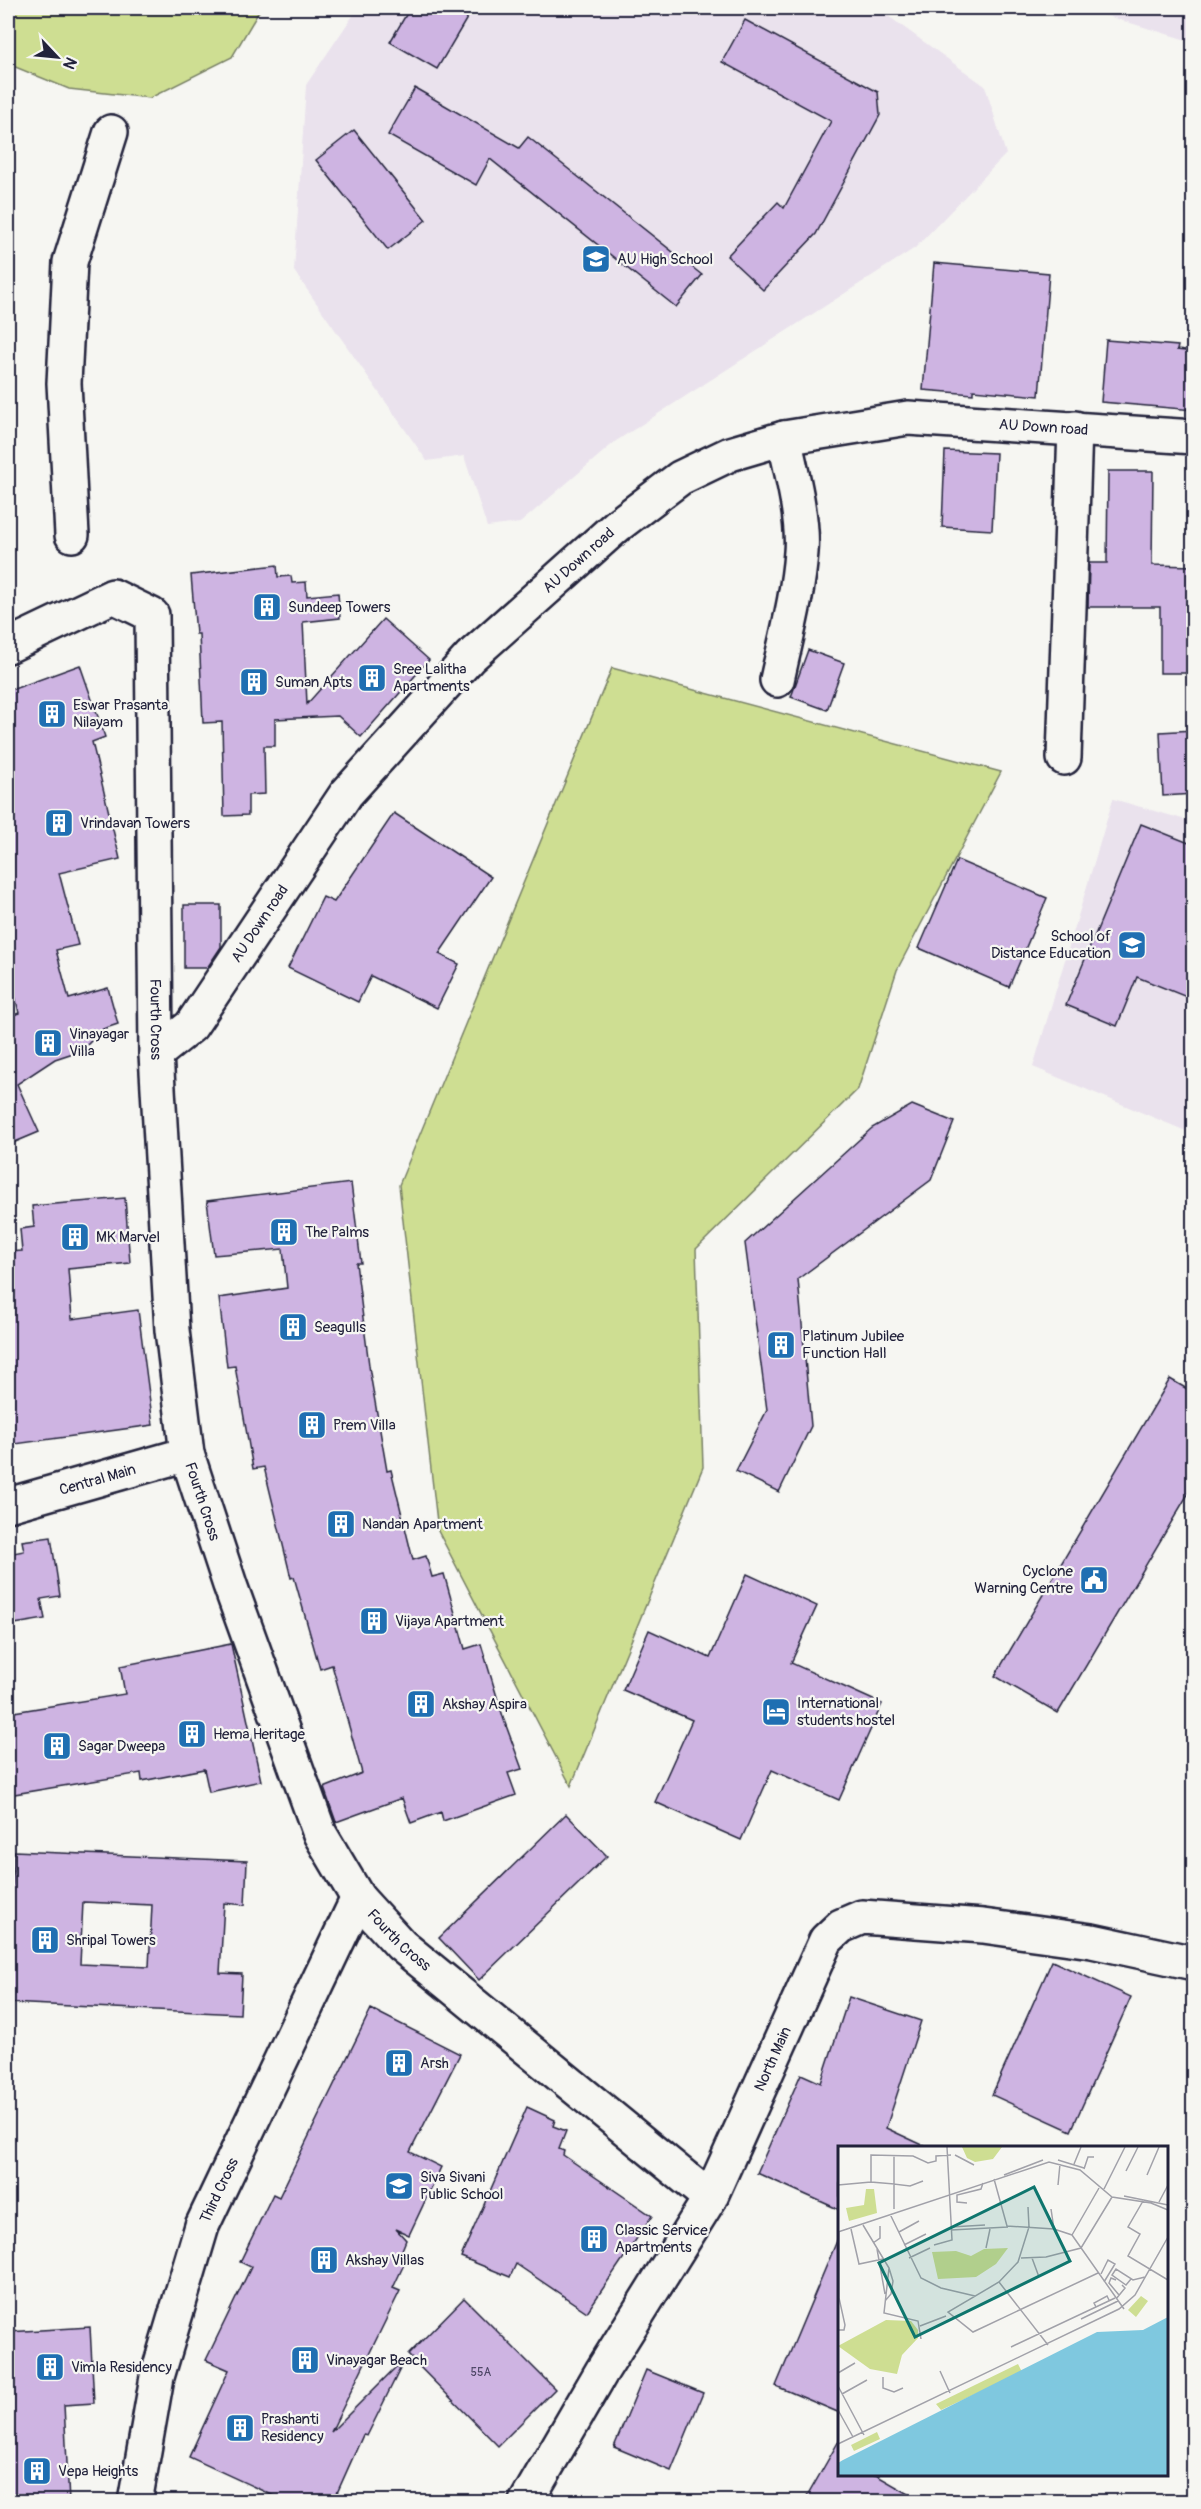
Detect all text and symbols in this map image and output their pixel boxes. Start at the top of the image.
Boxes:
north arrow [27,27,87,87]
text: N [58,54,81,73]
school or university icon: AU High School [580,243,612,275]
place label: AU High School [617,250,713,269]
street label: AU Down road [998,415,1089,439]
street label: AU Down road [539,523,618,597]
building icon: Sundeep Towers [251,591,283,623]
place label: Sundeep Towers [288,598,391,617]
place label: Sree Lalitha Apartments [393,660,470,696]
building icon: Sree Lalitha Apartments [356,662,388,694]
building icon: Suman Apts [238,666,270,698]
place label: Suman Apts [275,673,352,692]
place label: Eswar Prasanta Nilayam [73,696,168,732]
building icon: Eswar Prasanta Nilayam [36,698,68,730]
building icon: Vrindavan Towers [43,807,75,839]
place label: Vrindavan Towers [80,814,190,833]
street label: AU Down road [227,881,292,966]
place label: School of Distance Education [991,927,1111,963]
school or university icon: School of Distance Education [1116,929,1148,961]
street label: Fourth Cross [146,979,166,1061]
place label: Vinayagar Villa [69,1025,130,1061]
building icon: Vinayagar Villa [32,1027,64,1059]
building icon: The Palms [268,1216,300,1248]
building icon: MK Marvel [59,1221,91,1253]
place label: The Palms [305,1223,369,1242]
place label: MK Marvel [96,1228,160,1247]
building icon: Seagulls [277,1311,309,1343]
place label: Seagulls [314,1318,366,1337]
place label: Platinum Jubilee Function Hall [802,1327,905,1363]
building icon: Platinum Jubilee Function Hall [765,1329,797,1361]
building icon: Prem Villa [296,1409,328,1441]
place label: Prem Villa [333,1416,396,1435]
street label: Central Main [57,1460,138,1499]
street label: Fourth Cross [181,1460,224,1543]
building icon: Nandan Apartment [325,1508,357,1540]
place label: Nandan Apartment [362,1515,484,1534]
place label: Cyclone Warning Centre [974,1562,1074,1598]
public building icon: Cyclone Warning Centre [1078,1564,1110,1596]
building icon: Vijaya Apartment [358,1605,390,1637]
place label: Vijaya Apartment [395,1612,505,1631]
building icon: Akshay Aspira [405,1688,437,1720]
place label: International students hostel [797,1694,895,1730]
place label: Akshay Aspira [442,1695,527,1714]
hotel icon: International students hostel [760,1696,792,1728]
building icon: Hema Heritage [176,1718,208,1750]
place label: Hema Heritage [213,1725,306,1744]
building icon: Sagar Dweepa [41,1730,73,1762]
place label: Sagar Dweepa [78,1737,165,1756]
street label: Fourth Cross [363,1905,435,1975]
building icon: Shripal Towers [29,1924,61,1956]
place label: Shripal Towers [66,1931,156,1950]
street label: North Main [750,2024,795,2094]
building icon: Arsh [383,2047,415,2079]
place label: Arsh [420,2054,449,2073]
inset map [838,2146,1168,2476]
street label: Third Cross [195,2155,243,2226]
place label: Siva Sivani Public School [420,2168,503,2204]
school or university icon: Siva Sivani Public School [383,2170,415,2202]
place label: Classic Service Apartments [615,2221,708,2257]
building icon: Classic Service Apartments [578,2223,610,2255]
building icon: Akshay Villas [308,2244,340,2276]
place label: Akshay Villas [345,2251,424,2270]
building icon: Vinayagar Beach [289,2344,321,2376]
building icon: Vimla Residency [34,2351,66,2383]
place label: Vinayagar Beach [326,2351,427,2370]
place label: Vimla Residency [71,2358,173,2377]
house number: 55A [471,2365,492,2380]
place label: Prashanti Residency [261,2410,324,2446]
building icon: Prashanti Residency [224,2412,256,2444]
building icon: Vepa Heights [21,2455,53,2487]
place label: Vepa Heights [58,2462,138,2481]

